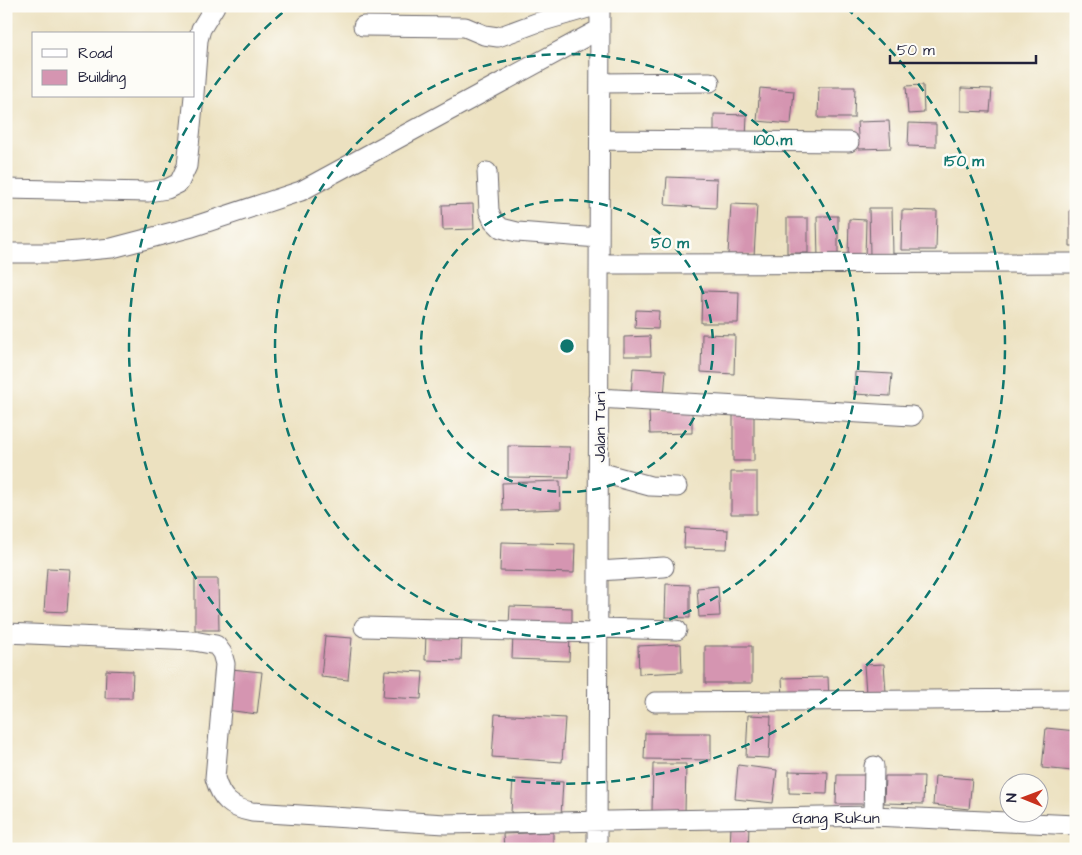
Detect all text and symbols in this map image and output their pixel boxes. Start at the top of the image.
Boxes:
legend [32,32,195,98]
scale bar [890,32,1036,64]
text: 50 m [897,40,935,61]
text: Road [78,43,113,64]
text: Building [78,67,126,89]
text: 100 m [754,130,793,151]
text: 150 m [944,151,984,172]
text: 50 m [651,233,689,254]
centre of rings [558,337,576,355]
street label: Jalan Turi [589,391,611,463]
north arrow [1000,772,1050,822]
text: N [1002,793,1022,802]
street label: Gang Rukun [792,807,880,830]

